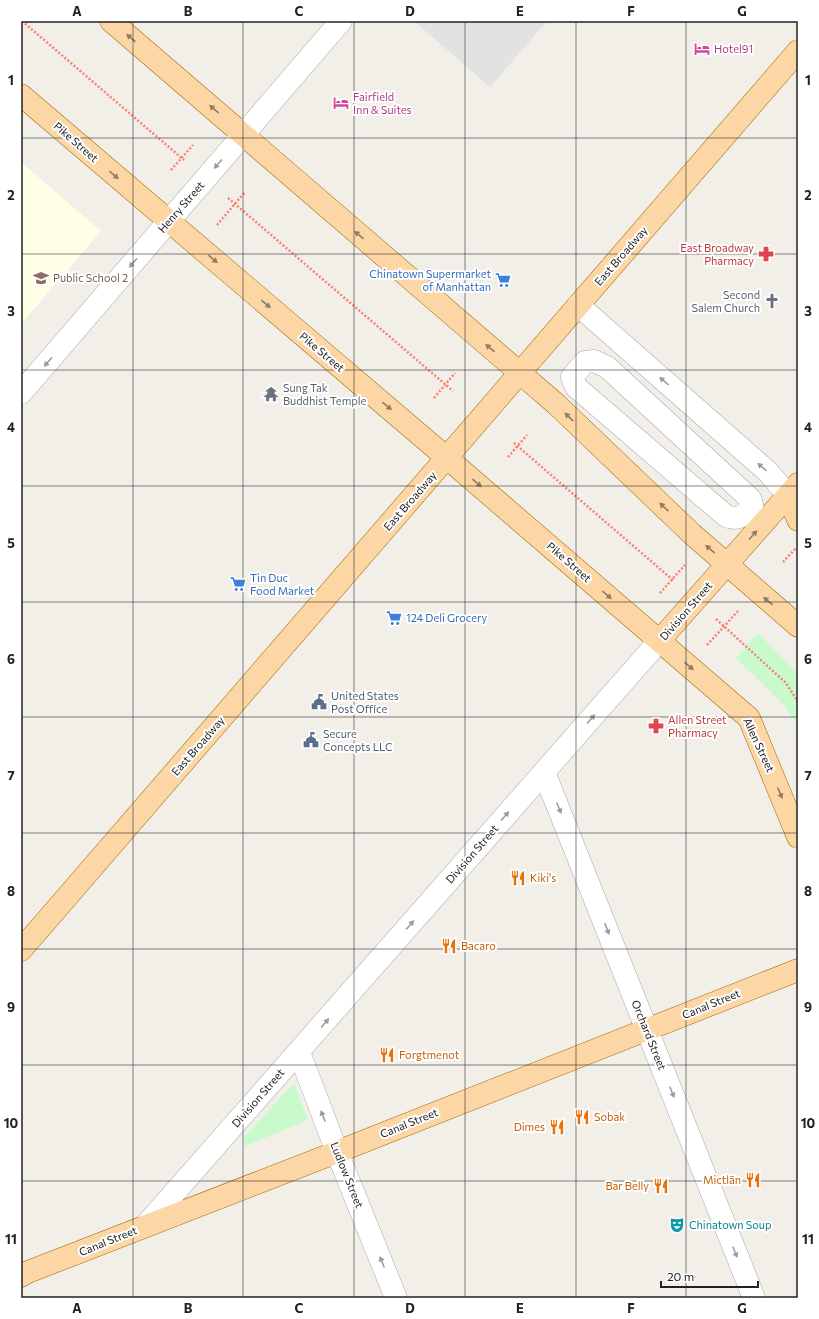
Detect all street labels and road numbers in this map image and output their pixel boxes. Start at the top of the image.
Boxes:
street label: Pike Street [52,119,102,165]
street label: Henry Street [155,178,207,235]
street label: East Broadway [591,223,650,288]
street label: Pike Street [297,329,348,374]
street label: East Broadway [380,468,439,533]
street label: Pike Street [545,539,595,585]
street label: Division Street [657,578,715,643]
street label: East Broadway [168,713,227,778]
street label: Allen Street [741,716,778,774]
street label: Division Street [443,821,501,886]
street label: Canal Street [680,986,742,1021]
street label: Orchard Street [629,998,670,1072]
street label: Division Street [229,1065,287,1130]
street label: Canal Street [378,1105,440,1140]
street label: Ludlow Street [328,1140,367,1210]
street label: Canal Street [77,1223,139,1258]

